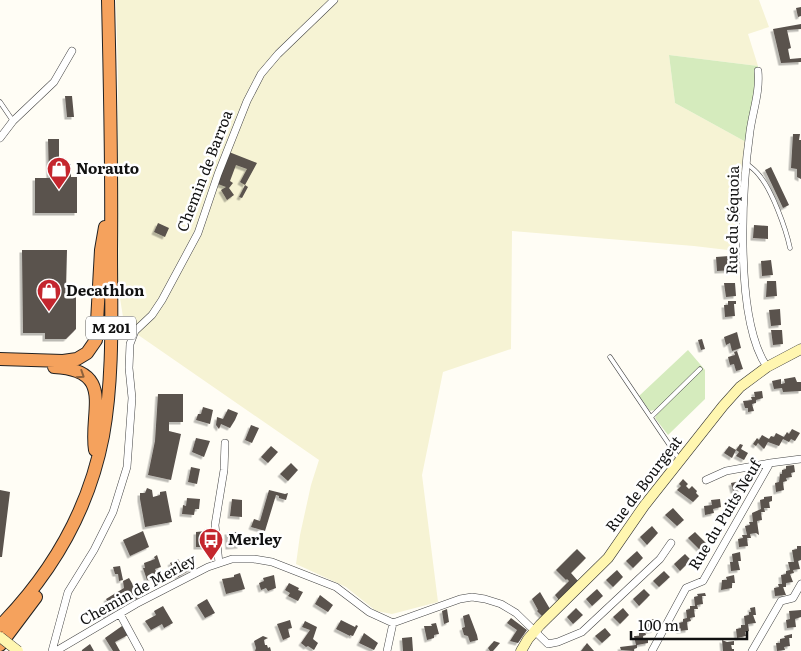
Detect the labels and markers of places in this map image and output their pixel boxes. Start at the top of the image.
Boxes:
shop icon: Norauto [46,156,72,190]
place label: Norauto [76,156,139,179]
shop icon: Decathlon [36,278,62,312]
place label: Decathlon [66,278,145,301]
bus stop icon: Merley [198,527,224,561]
place label: Merley [228,527,282,550]

